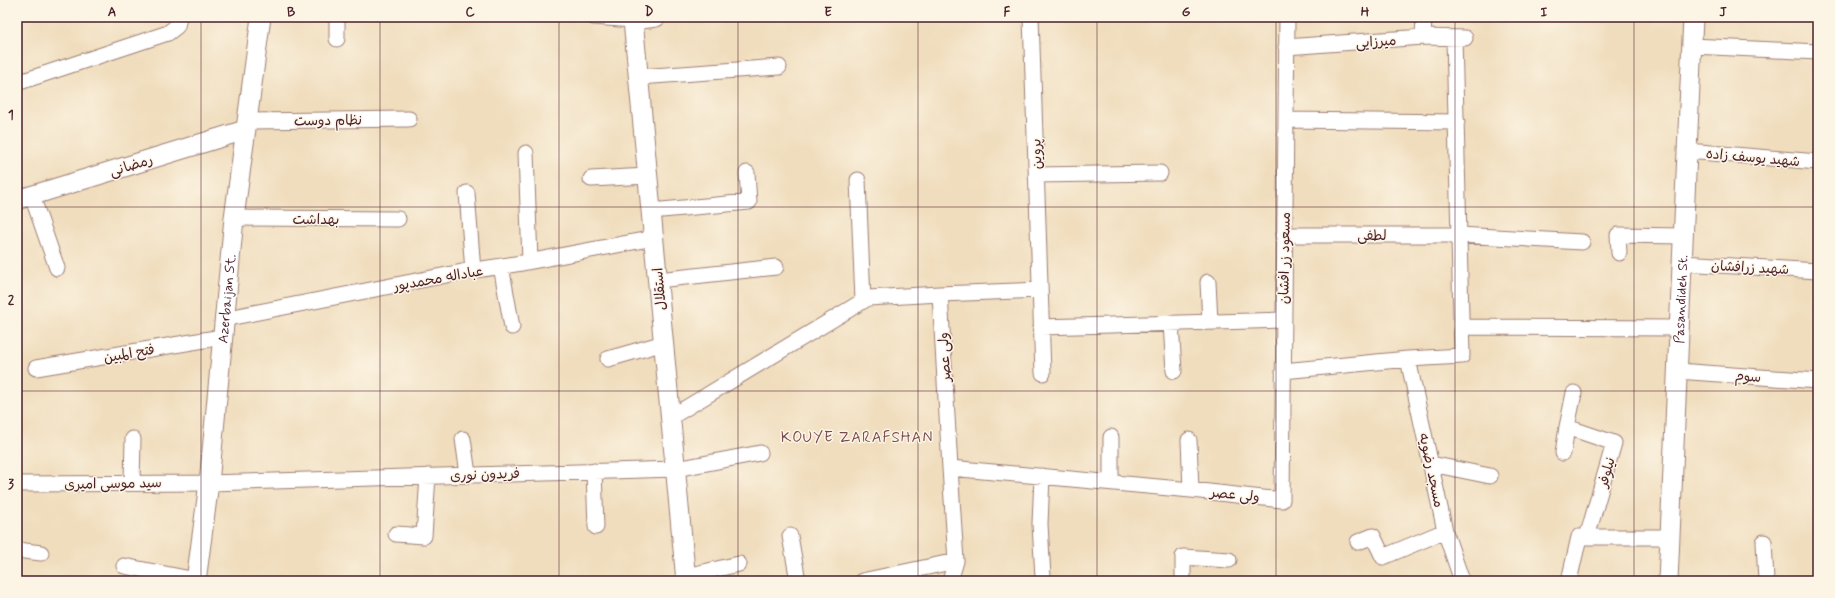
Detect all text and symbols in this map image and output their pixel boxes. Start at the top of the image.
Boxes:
text: A [108,4,116,21]
text: B [287,4,296,21]
text: C [465,4,475,21]
text: D [645,4,654,21]
text: E [824,4,832,21]
text: F [1004,4,1011,21]
text: G [1182,4,1191,21]
text: H [1361,4,1370,21]
text: I [1541,4,1548,21]
text: J [1719,4,1727,21]
street label: میرزایی [1355,32,1397,52]
text: 1 [8,107,14,124]
street label: نظام دوست [294,111,362,132]
street label: پروین [1027,138,1047,170]
street label: شهید یوسف زاده [1705,145,1801,171]
street label: رمضانی [107,151,155,181]
street label: بهداشت [293,211,339,229]
street label: مسعود زر افشان [1275,212,1295,304]
street label: لطفی [1357,227,1387,245]
street label: Azerbaijan St. [214,253,241,344]
street label: Pasandideh St. [1671,254,1692,344]
street label: شهید زرافشان [1710,257,1789,279]
street label: عباداله محمدپور [391,262,485,296]
street label: استقلال [649,267,671,311]
text: 2 [8,292,15,309]
street label: ولی عصر [935,332,955,383]
street label: فتح المبین [102,341,156,367]
street label: سوم [1734,367,1762,389]
district label: KOUYE ZARAFSHAN [781,428,933,448]
street label: مسجد رضویه [1414,431,1448,509]
street label: نیلوفر [1594,455,1620,490]
street label: فریدون نوری [450,465,520,485]
street label: سید موسی امیری [64,474,162,494]
text: 3 [8,476,14,493]
street label: ولی عصر [1208,483,1260,507]

